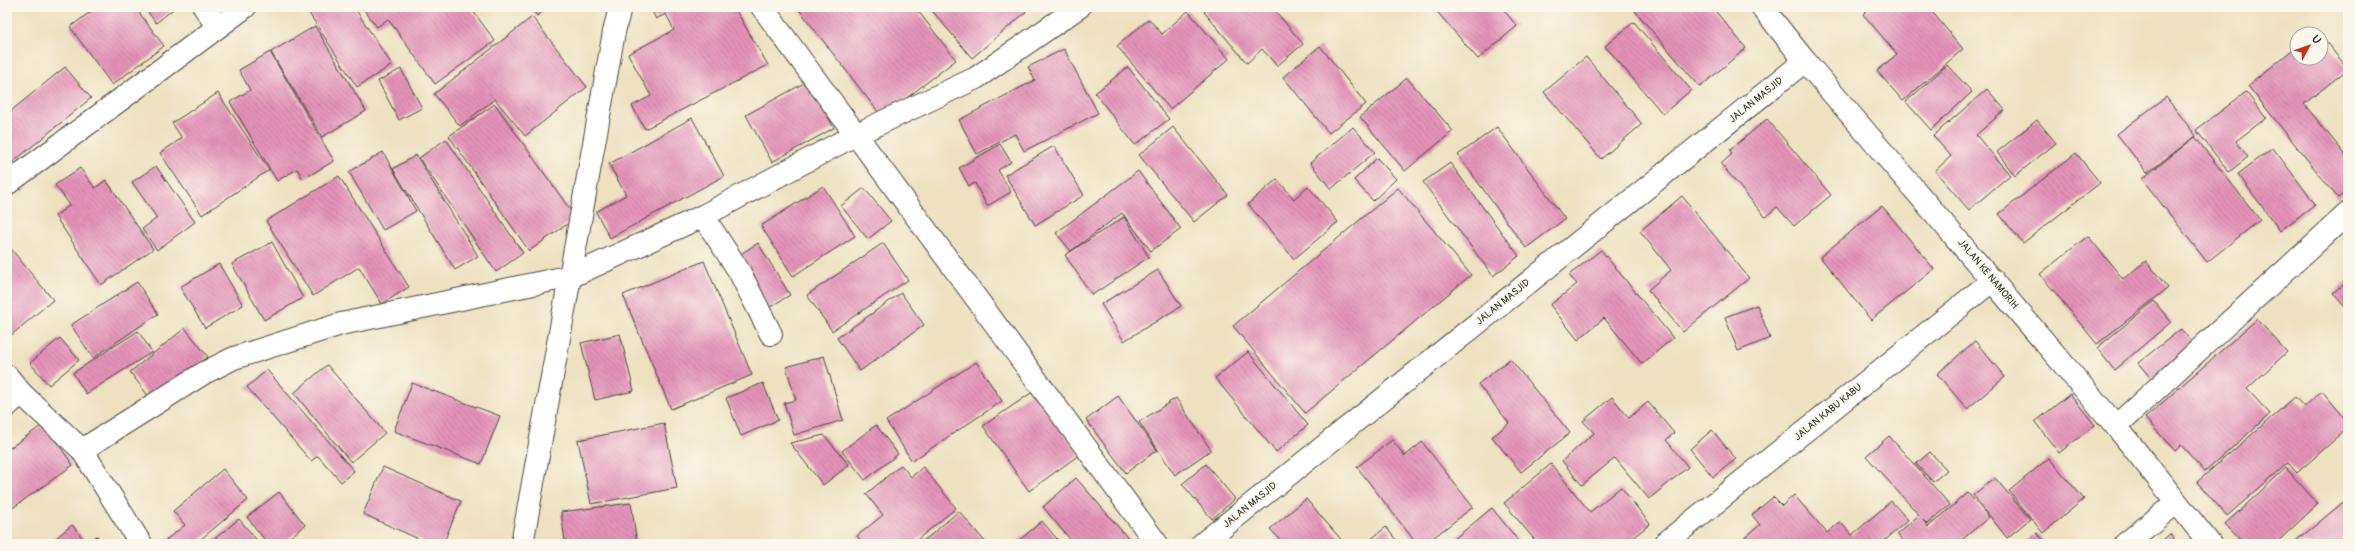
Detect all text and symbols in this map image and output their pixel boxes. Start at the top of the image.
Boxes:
north arrow [2289,26,2329,66]
text: U [2309,33,2323,47]
street label: JALAN MASJID [1727,75,1785,125]
street label: JALAN KE NAMORIH [1955,237,2021,311]
street label: JALAN MASJID [1474,277,1532,327]
street label: JALAN KABU KABU [1792,381,1865,443]
street label: JALAN MASJID [1221,480,1279,530]

